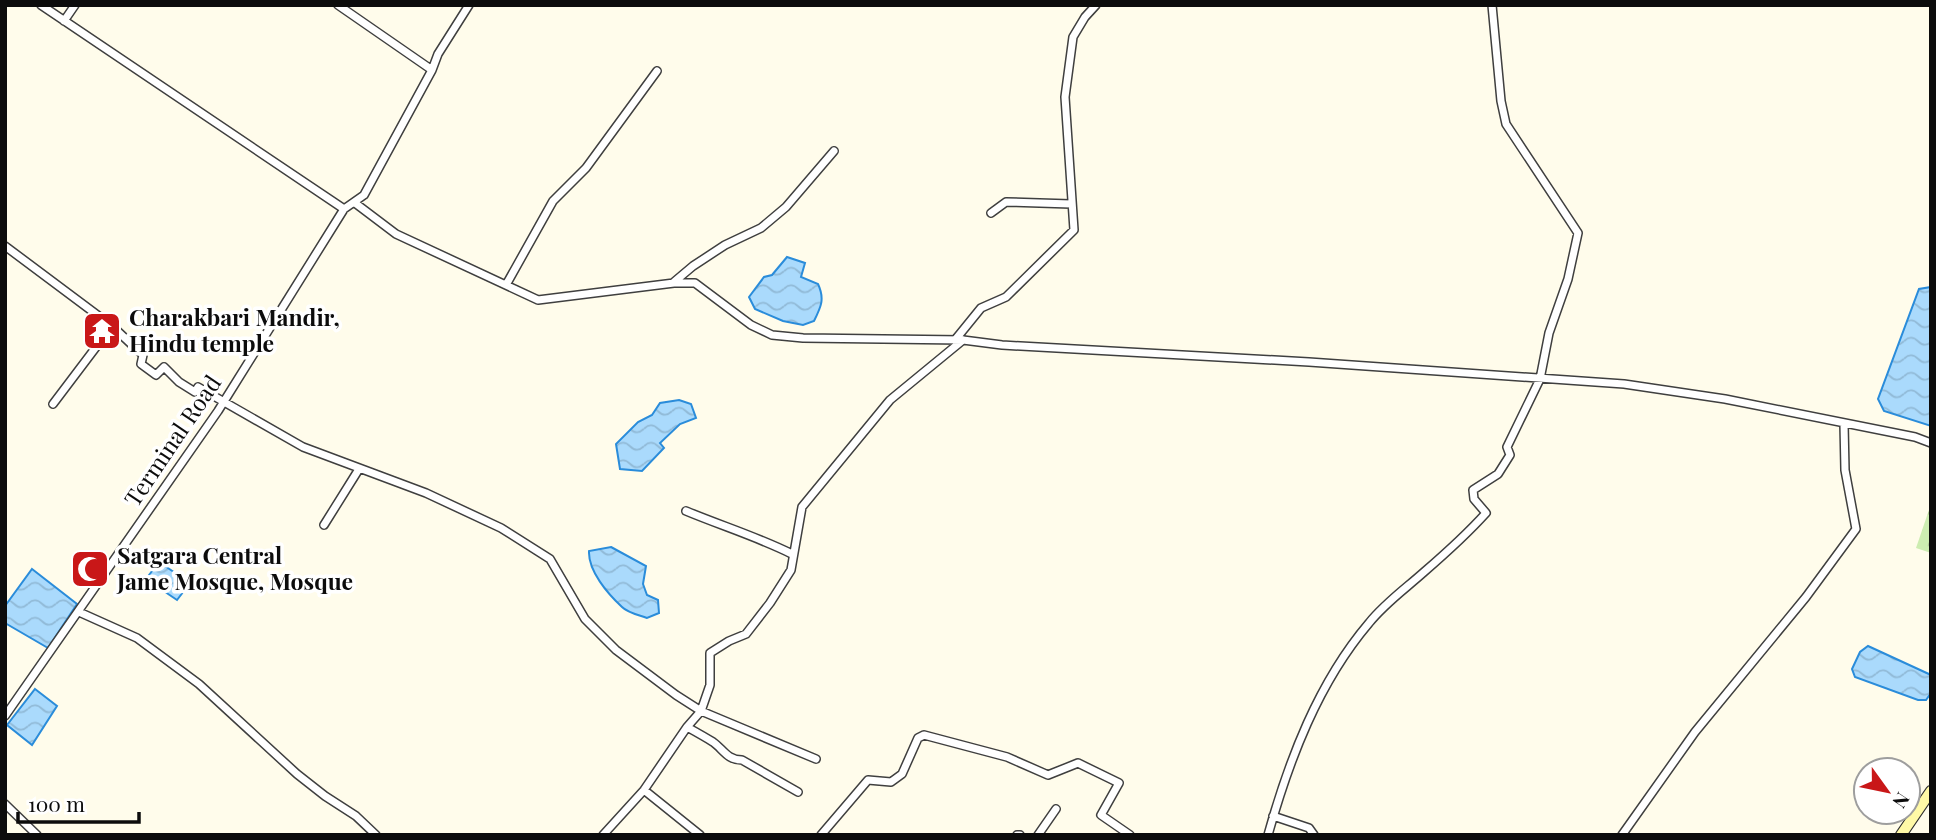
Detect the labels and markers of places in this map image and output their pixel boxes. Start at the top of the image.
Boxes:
place label: Charakbari Mandir, Hindu temple [129,301,340,358]
temple icon: Charakbari Mandir, Hindu temple [81,310,123,352]
place label: Satgara Central Jame Mosque, Mosque [116,539,353,596]
mosque icon: Satgara Central Jame Mosque, Mosque [69,548,111,590]

